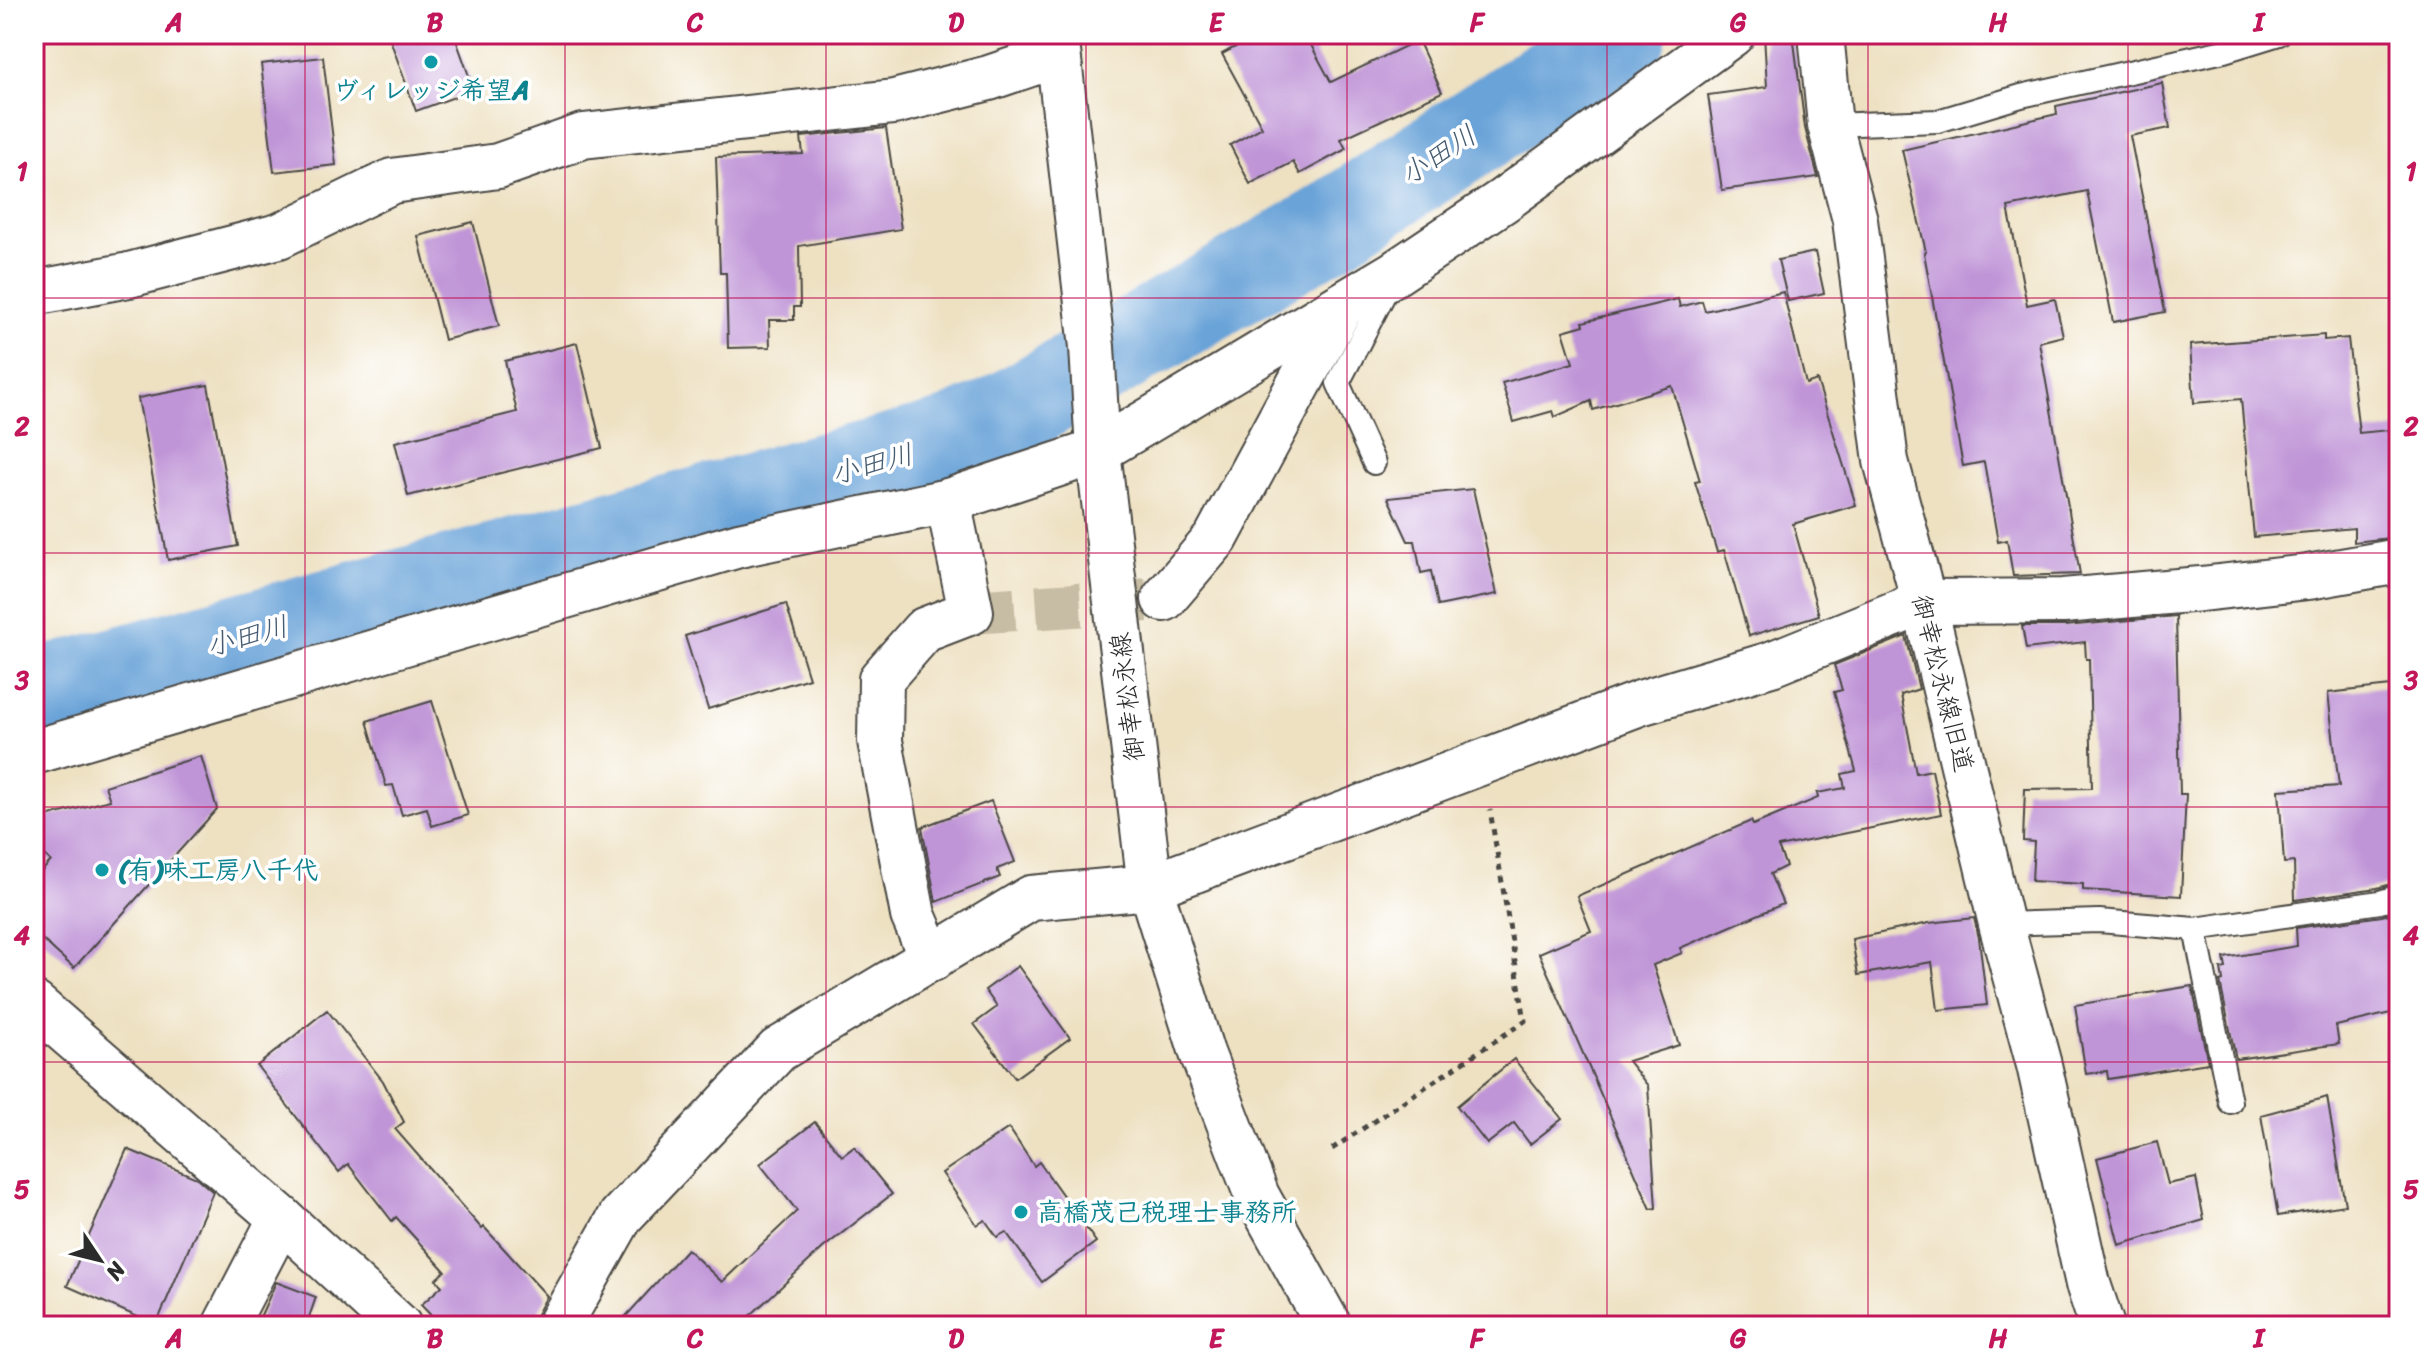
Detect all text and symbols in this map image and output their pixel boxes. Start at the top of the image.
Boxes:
text: A [164,0,183,45]
text: B [427,0,444,45]
text: C [686,0,704,45]
text: D [948,0,964,45]
text: E [1209,0,1226,45]
text: F [1469,0,1486,45]
text: G [1730,0,1747,45]
text: H [1989,0,2008,45]
text: I [2252,0,2267,45]
marker: ヴィレッジ希望A [422,53,440,71]
place label: ヴィレッジ希望A [333,67,529,113]
water label: 小田川 [1389,112,1487,198]
text: 1 [16,148,28,194]
text: 1 [2405,148,2417,194]
text: 2 [13,403,30,449]
text: 2 [2402,403,2419,449]
water label: 小田川 [825,429,919,499]
street label: 御幸松永線旧道 [1899,589,1987,777]
water label: 小田川 [200,601,294,671]
street label: 御幸松永線 [1096,630,1158,764]
text: 3 [14,657,30,703]
text: 3 [2403,657,2419,703]
place label: (有)味工房八千代 [118,847,318,893]
marker: (有)味工房八千代 [93,861,111,879]
text: 4 [14,912,30,958]
text: 4 [2403,912,2419,958]
text: 5 [14,1166,30,1212]
text: 5 [2403,1166,2419,1212]
place label: 高橋茂己税理士事務所 [1037,1189,1297,1235]
marker: 高橋茂己税理士事務所 [1012,1203,1030,1221]
north arrow [60,1220,140,1300]
text: N [95,1253,137,1289]
text: A [164,1315,183,1360]
text: B [427,1315,444,1360]
text: C [686,1315,704,1360]
text: D [948,1315,964,1360]
text: E [1209,1315,1226,1360]
text: F [1469,1315,1486,1360]
text: G [1730,1315,1747,1360]
text: H [1989,1315,2008,1360]
text: I [2252,1315,2267,1360]

